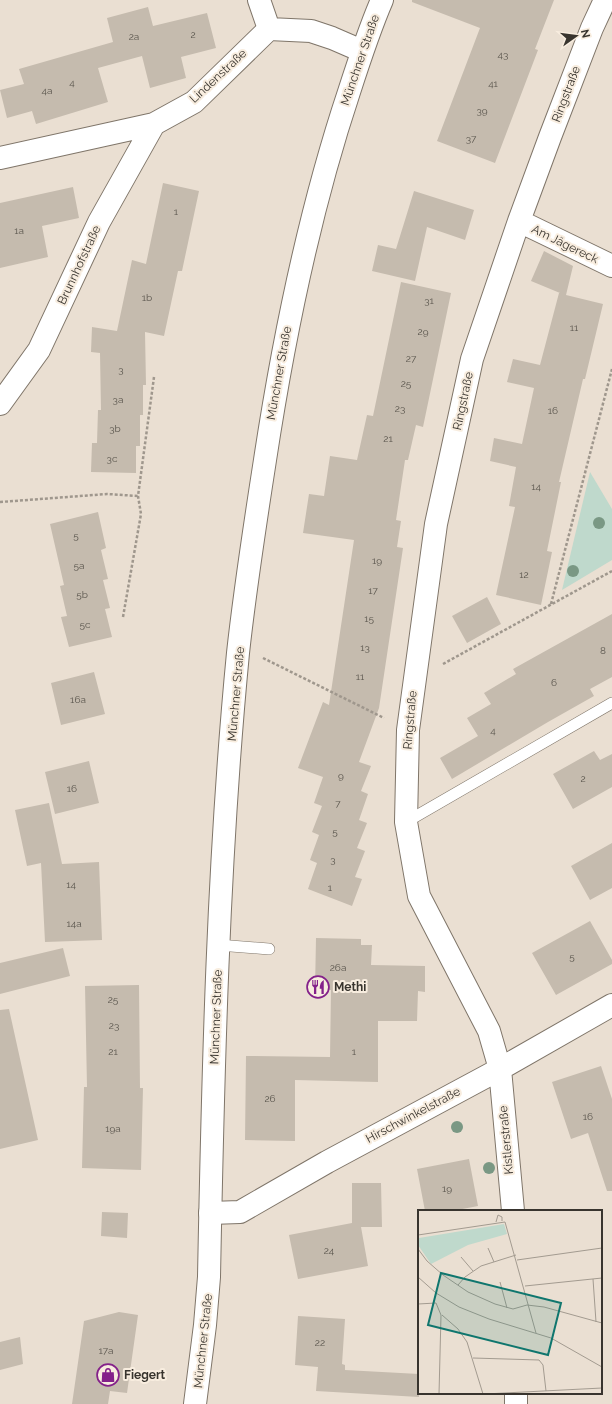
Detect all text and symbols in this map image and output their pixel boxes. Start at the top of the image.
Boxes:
street label: Münchner Straße [338,13,382,107]
north arrow [556,16,596,56]
text: N [578,28,593,39]
house number: 2 [190,29,196,40]
house number: 2a [129,31,139,42]
street label: Lindenstraße [187,46,249,106]
house number: 43 [498,49,508,60]
street label: Ringstraße [549,64,583,124]
house number: 4 [69,77,75,88]
house number: 41 [488,78,499,89]
house number: 4a [42,85,52,96]
house number: 39 [476,105,488,116]
house number: 37 [466,133,477,144]
house number: 1 [174,206,179,217]
street label: Am Jägereck [529,222,601,266]
street label: Brunnhofstraße [55,223,103,307]
house number: 1a [14,225,24,236]
house number: 1b [142,292,152,303]
house number: 31 [424,295,435,306]
house number: 11 [570,322,579,333]
street label: Münchner Straße [264,325,294,421]
house number: 29 [417,326,429,337]
house number: 27 [406,353,417,364]
house number: 3 [118,364,124,375]
street label: Ringstraße [450,371,476,431]
house number: 25 [401,378,412,389]
house number: 3a [113,394,123,405]
house number: 23 [395,403,405,414]
house number: 16 [548,405,558,416]
house number: 3b [109,423,121,434]
house number: 21 [383,433,393,444]
house number: 3c [107,453,118,464]
house number: 14 [531,481,541,492]
house number: 5 [73,530,79,541]
house number: 19 [372,555,382,566]
house number: 5a [74,560,84,571]
house number: 12 [519,569,529,580]
house number: 17 [368,585,378,596]
house number: 5b [76,589,88,600]
house number: 15 [364,613,374,624]
house number: 5c [80,619,91,630]
house number: 13 [360,642,370,653]
house number: 8 [600,645,606,656]
street label: Münchner Straße [225,646,247,742]
house number: 11 [356,671,365,682]
house number: 6 [551,677,557,688]
street label: Ringstraße [400,690,420,750]
house number: 16a [70,694,86,705]
house number: 4 [490,725,496,736]
house number: 9 [338,770,344,781]
house number: 2 [580,773,586,784]
house number: 16 [67,783,77,794]
house number: 7 [335,798,341,809]
house number: 5 [332,826,338,837]
house number: 3 [330,854,336,865]
house number: 14 [66,879,76,890]
house number: 1 [328,882,333,893]
house number: 14a [66,918,82,929]
house number: 5 [569,951,575,962]
house number: 26a [330,962,346,973]
street label: Münchner Straße [207,969,225,1065]
restaurant icon: Methi [305,974,331,1000]
place label: Methi [334,980,366,994]
house number: 25 [108,994,119,1005]
house number: 23 [109,1020,119,1031]
house number: 21 [108,1046,118,1057]
house number: 1 [352,1046,357,1057]
street label: Hirschwinkelstraße [363,1084,463,1146]
house number: 26 [264,1093,276,1104]
street label: Kistlerstraße [496,1105,516,1175]
house number: 16 [583,1111,593,1122]
house number: 19a [105,1123,121,1134]
house number: 19 [442,1183,452,1194]
inset map [418,1210,602,1394]
house number: 24 [324,1245,335,1256]
street label: Münchner Straße [191,1293,215,1389]
house number: 22 [315,1337,325,1348]
house number: 17a [98,1345,114,1356]
shop icon: Fiegert [95,1362,121,1388]
place label: Fiegert [124,1368,166,1382]

